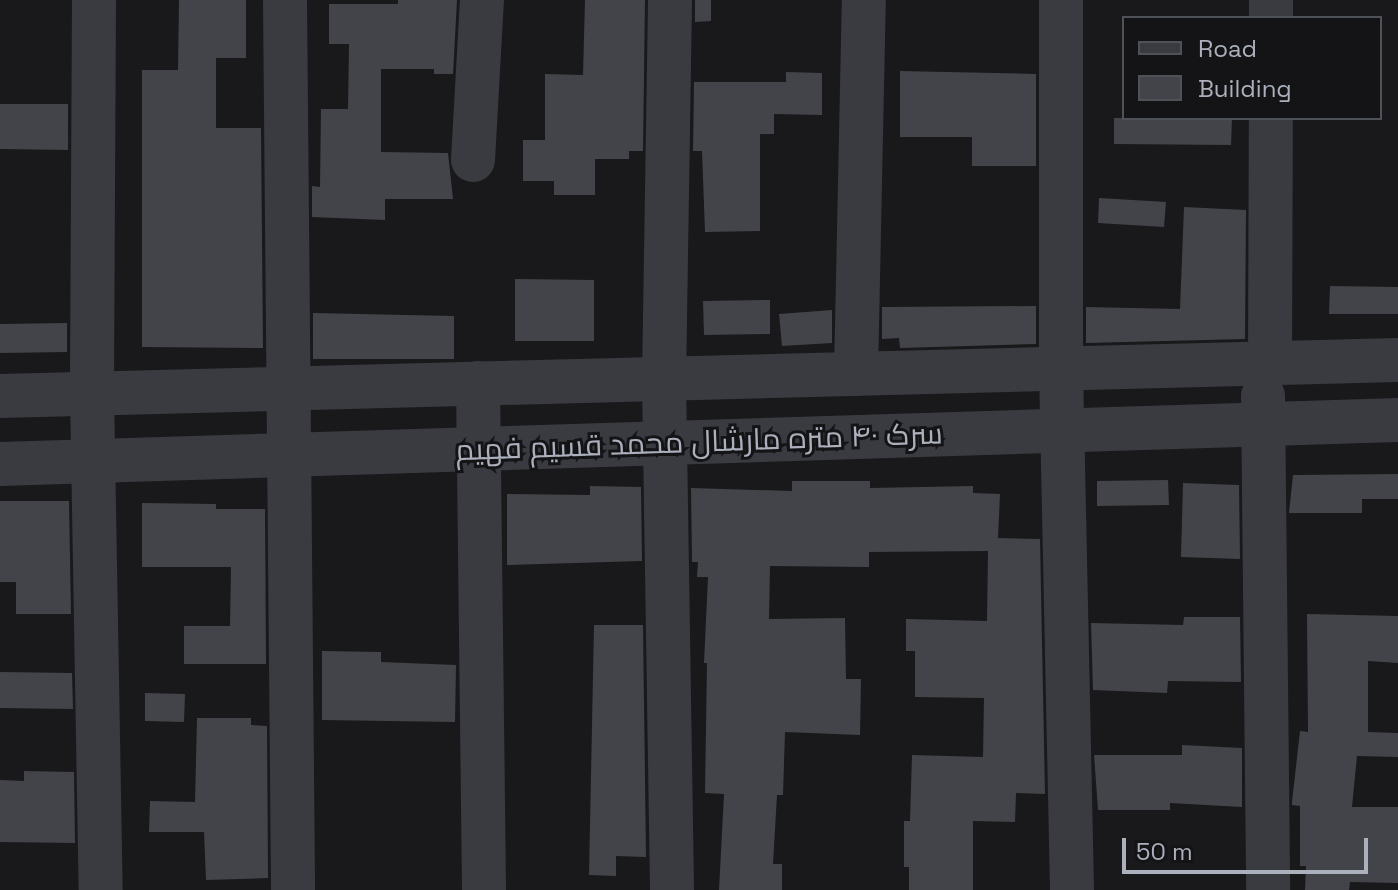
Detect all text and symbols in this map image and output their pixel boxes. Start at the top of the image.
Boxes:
legend [1122,16,1382,120]
text: Road [1198,33,1257,64]
text: Building [1198,73,1292,104]
street label: سرک ۴۰ متره مارشال محمد قسیم فهیم [455,416,943,468]
scale bar [1126,822,1372,872]
text: 50 m [1136,836,1193,867]

